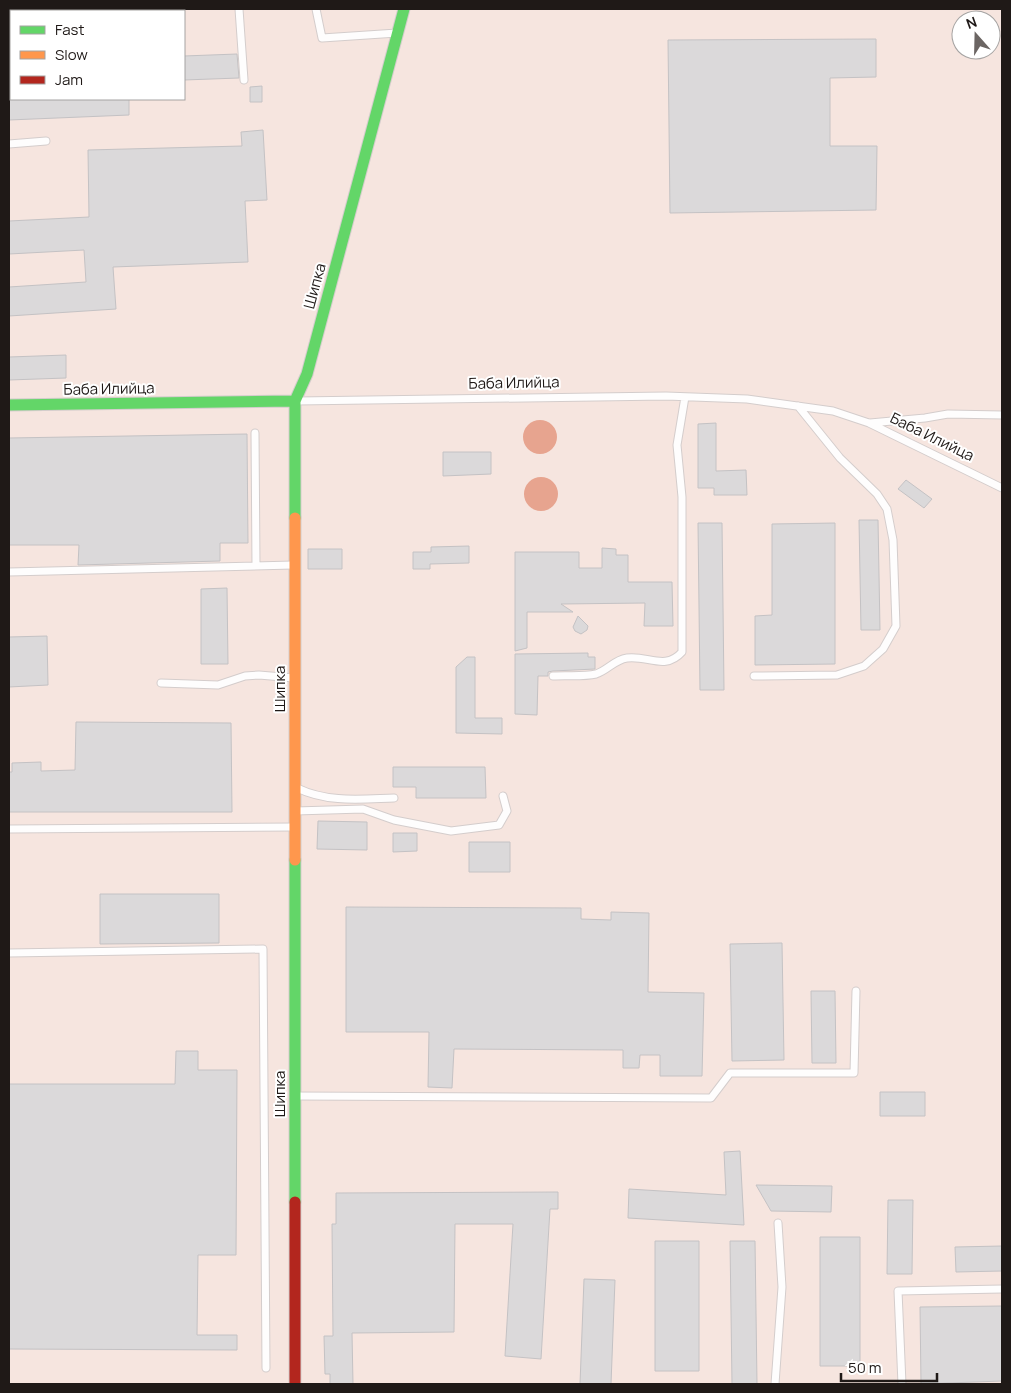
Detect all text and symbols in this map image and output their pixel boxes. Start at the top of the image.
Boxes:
legend [10,10,185,100]
north arrow [951,10,1001,60]
text: N [963,12,979,33]
text: Fast [55,19,84,40]
text: Slow [55,44,88,65]
text: Jam [55,69,83,90]
street label: Шипка [298,261,331,311]
street label: Баба Илийца [468,371,560,394]
street label: Баба Илийца [63,377,155,400]
street label: Баба Илийца [887,407,978,466]
street label: Шипка [269,666,290,712]
street label: Шипка [269,1071,290,1117]
scale bar [841,1350,937,1382]
text: 50 m [848,1357,882,1378]

